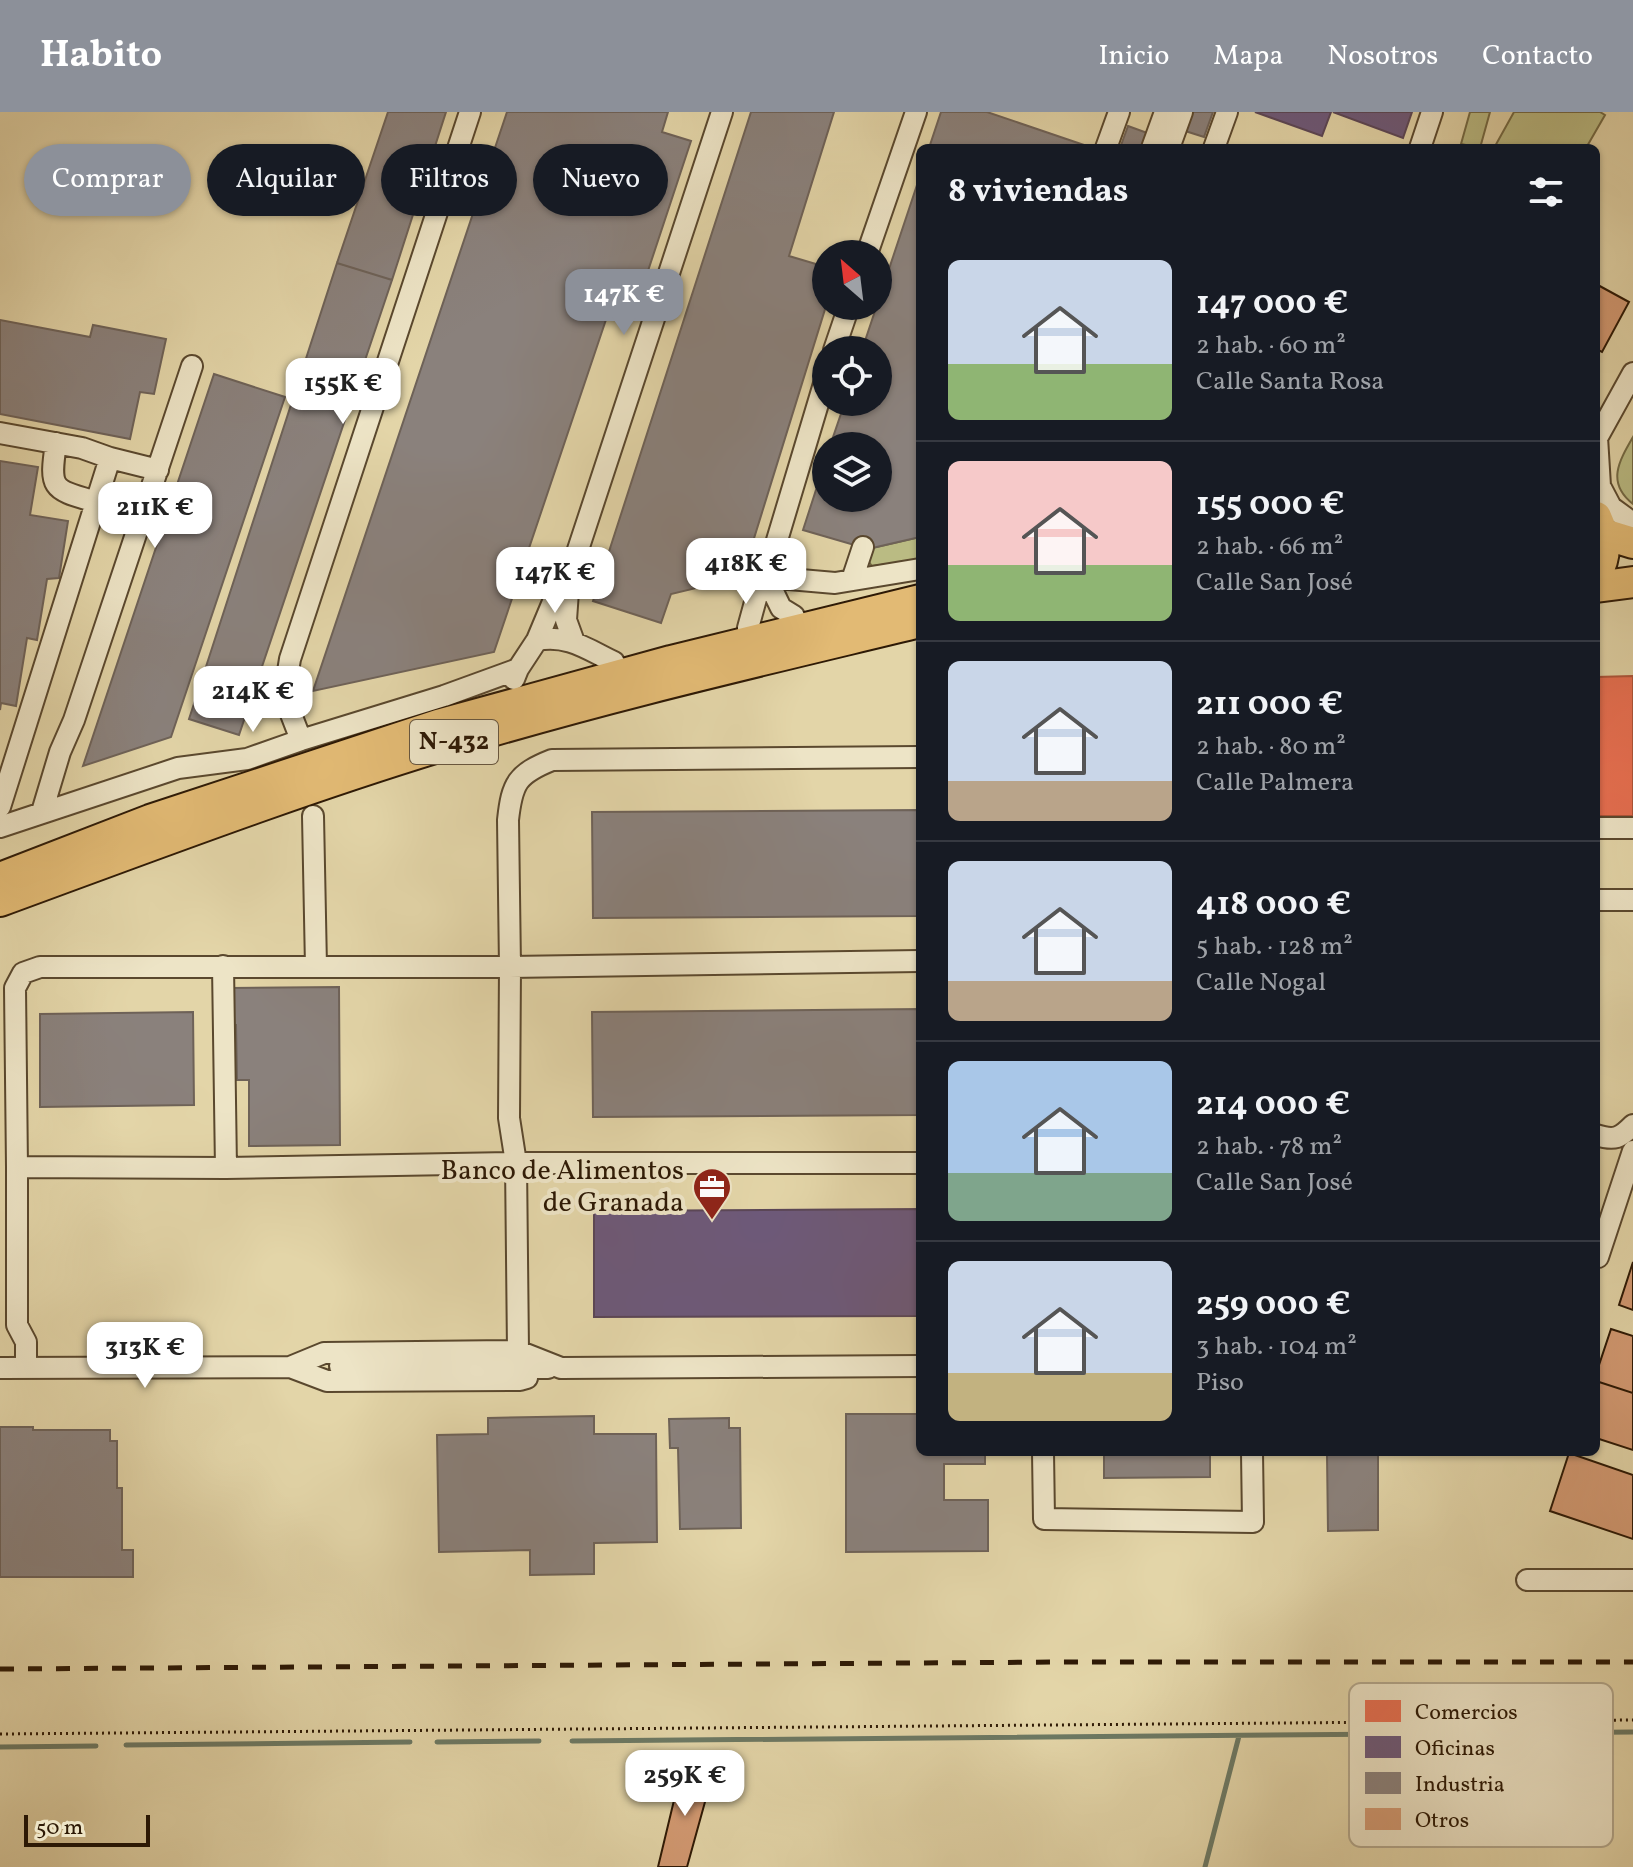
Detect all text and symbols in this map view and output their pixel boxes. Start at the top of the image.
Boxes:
text: Habito [40,30,162,83]
text: Inicio [1098,37,1169,76]
text: Mapa [1213,37,1283,76]
text: Nosotros [1327,37,1438,76]
text: Contacto [1482,37,1593,76]
chip: Comprar [24,144,191,216]
chip: Alquilar [207,144,365,216]
chip: Filtros [381,144,517,216]
chip: Nuevo [533,144,668,216]
text: 8 viviendas [948,169,1128,216]
icon: filters [1524,170,1568,214]
north arrow [812,240,892,320]
map controls [812,240,892,512]
pin: 147K € [559,269,689,337]
text: 147K € [583,277,665,313]
text: 147 000 € [1196,281,1348,328]
icon: home [1012,292,1108,388]
text: 2 hab. · 60 m² [1196,328,1346,364]
button: locate [812,336,892,416]
pin: 155K € [278,358,408,426]
text: Calle Santa Rosa [1196,364,1384,400]
text: 155K € [304,366,382,402]
button: layers [812,432,892,512]
pin: 211K € [90,482,220,550]
text: 155 000 € [1196,482,1345,529]
text: 211K € [116,490,194,526]
icon: home [1012,493,1108,589]
text: 2 hab. · 66 m² [1196,529,1343,565]
pin: 418K € [681,538,811,606]
text: 418K € [704,546,788,582]
pin: 147K € [490,547,620,615]
text: 147K € [514,555,596,591]
text: Calle San José [1196,565,1353,601]
pin: 214K € [188,666,318,734]
text: 214K € [212,674,294,710]
text: 211 000 € [1196,682,1343,729]
icon: home [1012,693,1108,789]
road number: N-432 [410,720,498,764]
text: 2 hab. · 80 m² [1196,729,1346,765]
text: Calle Palmera [1196,765,1354,801]
text: 418 000 € [1196,882,1351,929]
icon: home [1012,893,1108,989]
text: 5 hab. · 128 m² [1196,929,1353,965]
text: Calle Nogal [1196,965,1326,1001]
text: 214 000 € [1196,1082,1350,1129]
icon: home [1012,1093,1108,1189]
text: 2 hab. · 78 m² [1196,1129,1342,1165]
place label: Banco de Alimentos de Granada [441,1152,684,1223]
text: Calle San José [1196,1165,1353,1201]
office icon: Banco de Alimentos de Granada [691,1166,733,1221]
text: 259 000 € [1196,1282,1351,1329]
icon: home [1012,1293,1108,1389]
pin: 313K € [80,1322,210,1390]
text: 3 hab. · 104 m² [1196,1329,1357,1365]
text: 313K € [105,1330,185,1366]
text: Piso [1196,1365,1244,1401]
legend [1349,1683,1613,1847]
text: Comercios [1415,1698,1518,1729]
text: Oficinas [1415,1734,1495,1765]
pin: 259K € [620,1750,750,1818]
text: 259K € [643,1758,727,1794]
text: Industria [1415,1770,1505,1801]
text: Otros [1415,1806,1469,1837]
scale bar [24,1811,150,1847]
text: 50 m [36,1813,83,1844]

